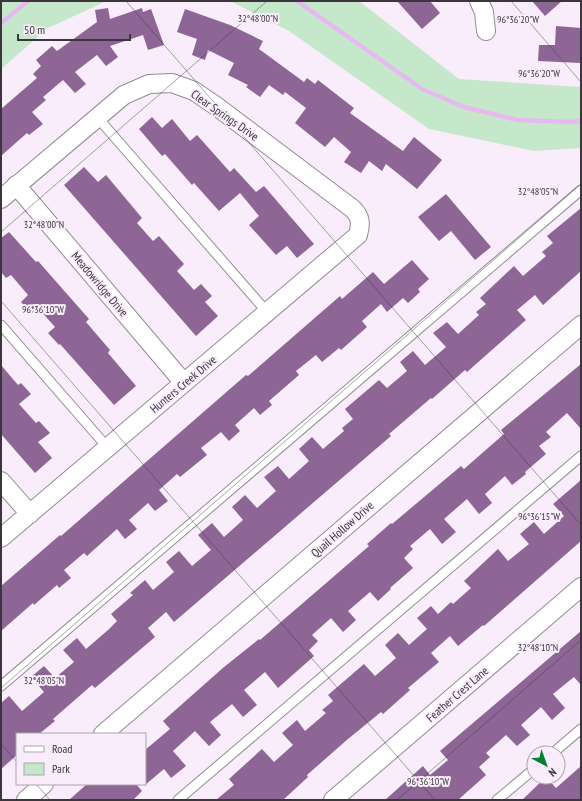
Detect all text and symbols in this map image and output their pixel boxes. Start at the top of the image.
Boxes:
text: 32°48'00"N [238,12,278,25]
text: 96°36'20"W [497,13,539,26]
scale bar [18,16,130,42]
text: 50 m [24,22,45,37]
text: 96°36'20"W [518,67,560,80]
street label: Clear Springs Drive [188,86,262,144]
text: 32°48'05"N [518,185,558,198]
text: 32°48'00"N [24,218,64,231]
street label: Meadowridge Drive [68,248,132,320]
text: 96°36'10"W [22,303,64,316]
street label: Hunters Creek Drive [147,352,219,416]
street label: Quail Hollow Drive [308,498,376,560]
text: 96°36'15"W [518,510,560,523]
text: 32°48'10"N [518,641,558,654]
street label: Feather Crest Lane [423,663,491,725]
text: 32°48'05"N [24,674,64,687]
legend [16,733,146,785]
text: Road [52,741,72,756]
north arrow [526,745,566,785]
text: Park [52,761,70,776]
text: N [546,765,559,780]
text: 96°36'10"W [407,775,449,788]

